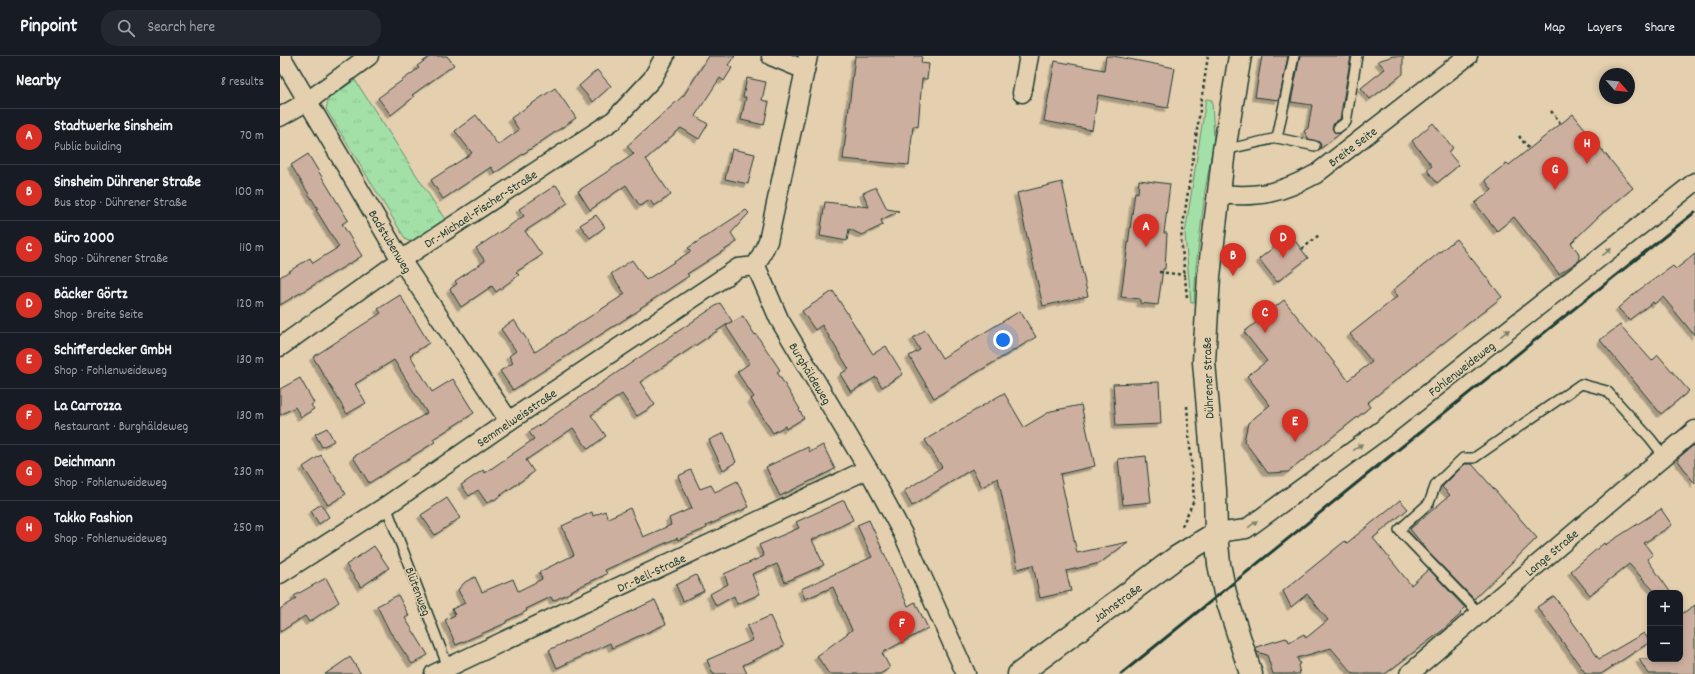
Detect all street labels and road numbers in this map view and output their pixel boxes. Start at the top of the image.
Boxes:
street label: Breite Seite [1325,123,1382,173]
street label: Dr.-Michael-Fischer-Straße [421,166,542,254]
street label: Badstubenweg [362,207,416,278]
street label: Dührener Straße [1199,336,1220,419]
street label: Fohlenweideweg [1425,338,1500,402]
street label: Burghäldeweg [783,340,835,409]
street label: Semmelweisstraße [473,385,562,453]
street label: Lange Straße [1522,526,1584,582]
street label: Dr.-Bell-Straße [615,550,690,599]
street label: Blütenweg [399,565,435,619]
street label: Jahnstraße [1090,580,1147,628]

